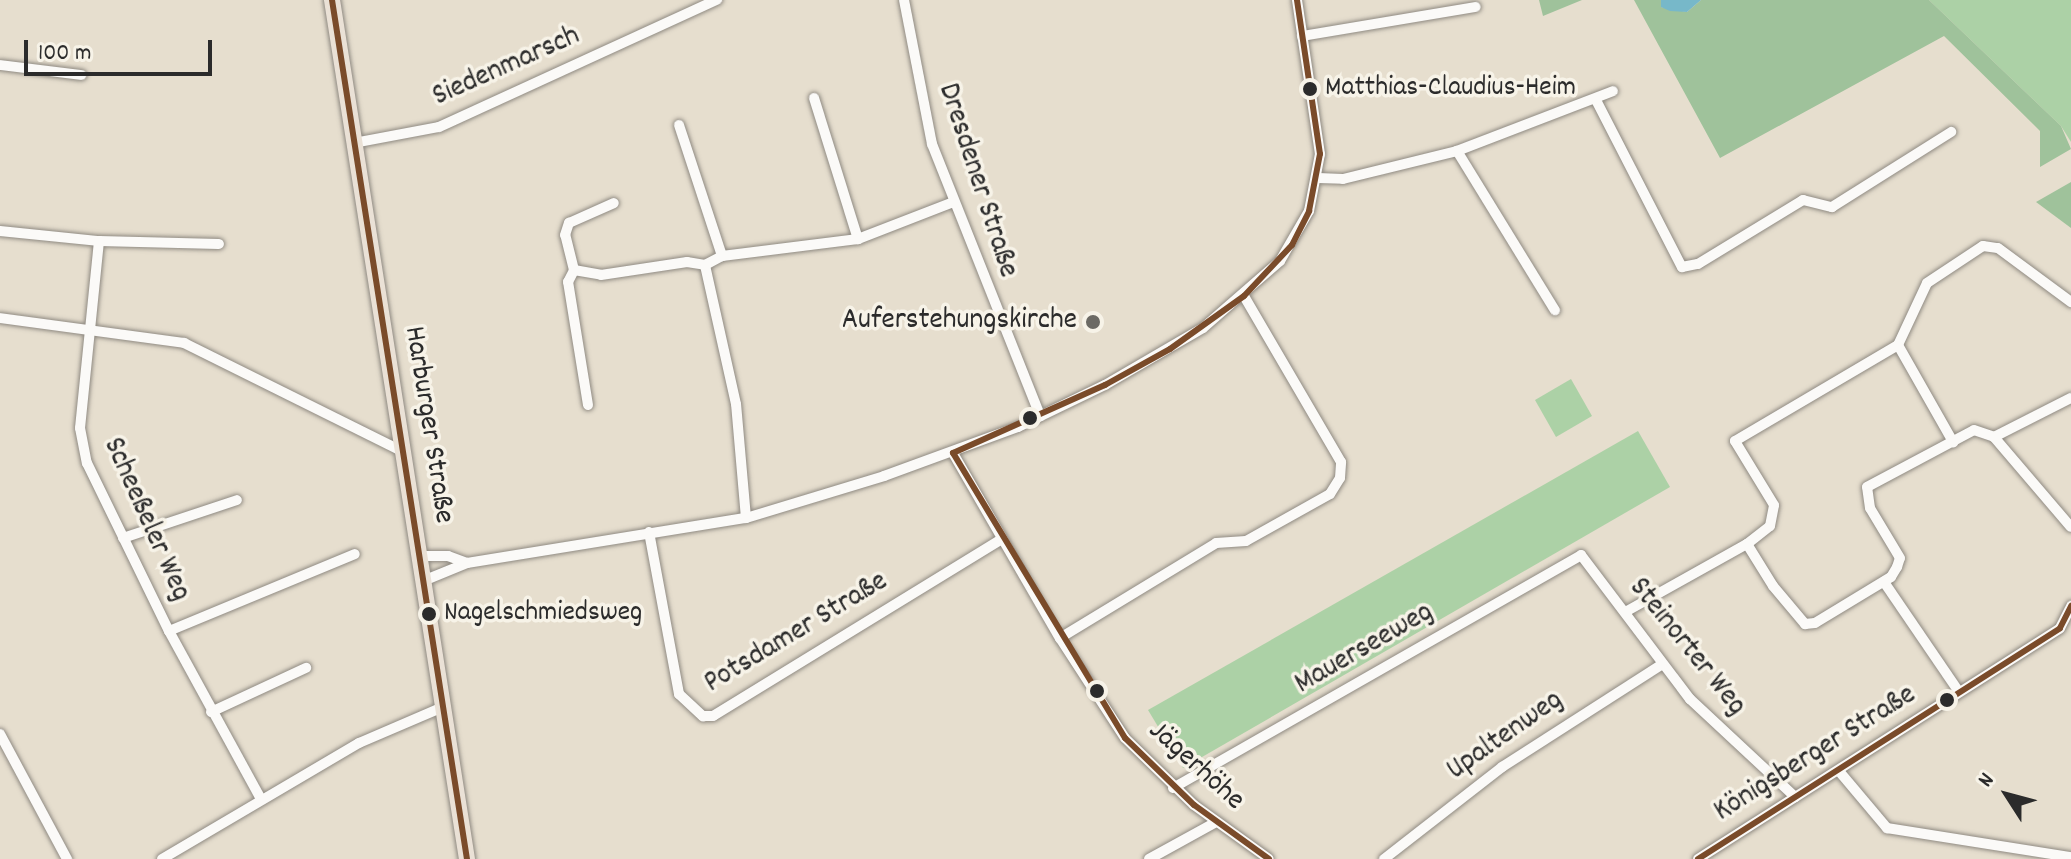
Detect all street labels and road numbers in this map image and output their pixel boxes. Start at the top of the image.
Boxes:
street label: Siedenmarsch [428,20,586,116]
street label: Dresdener Straße [928,80,1024,282]
street label: Harburger Straße [394,324,460,526]
street label: Scheeßeler Weg [93,433,197,607]
street label: Potsdamer Straße [699,565,895,703]
street label: Steinorter Weg [1619,572,1753,724]
street label: Mauerseeweg [1289,596,1441,704]
street label: Königsberger Straße [1709,679,1923,831]
street label: Upaltenweg [1441,684,1571,790]
street label: Jägerhöhe [1139,714,1251,820]

